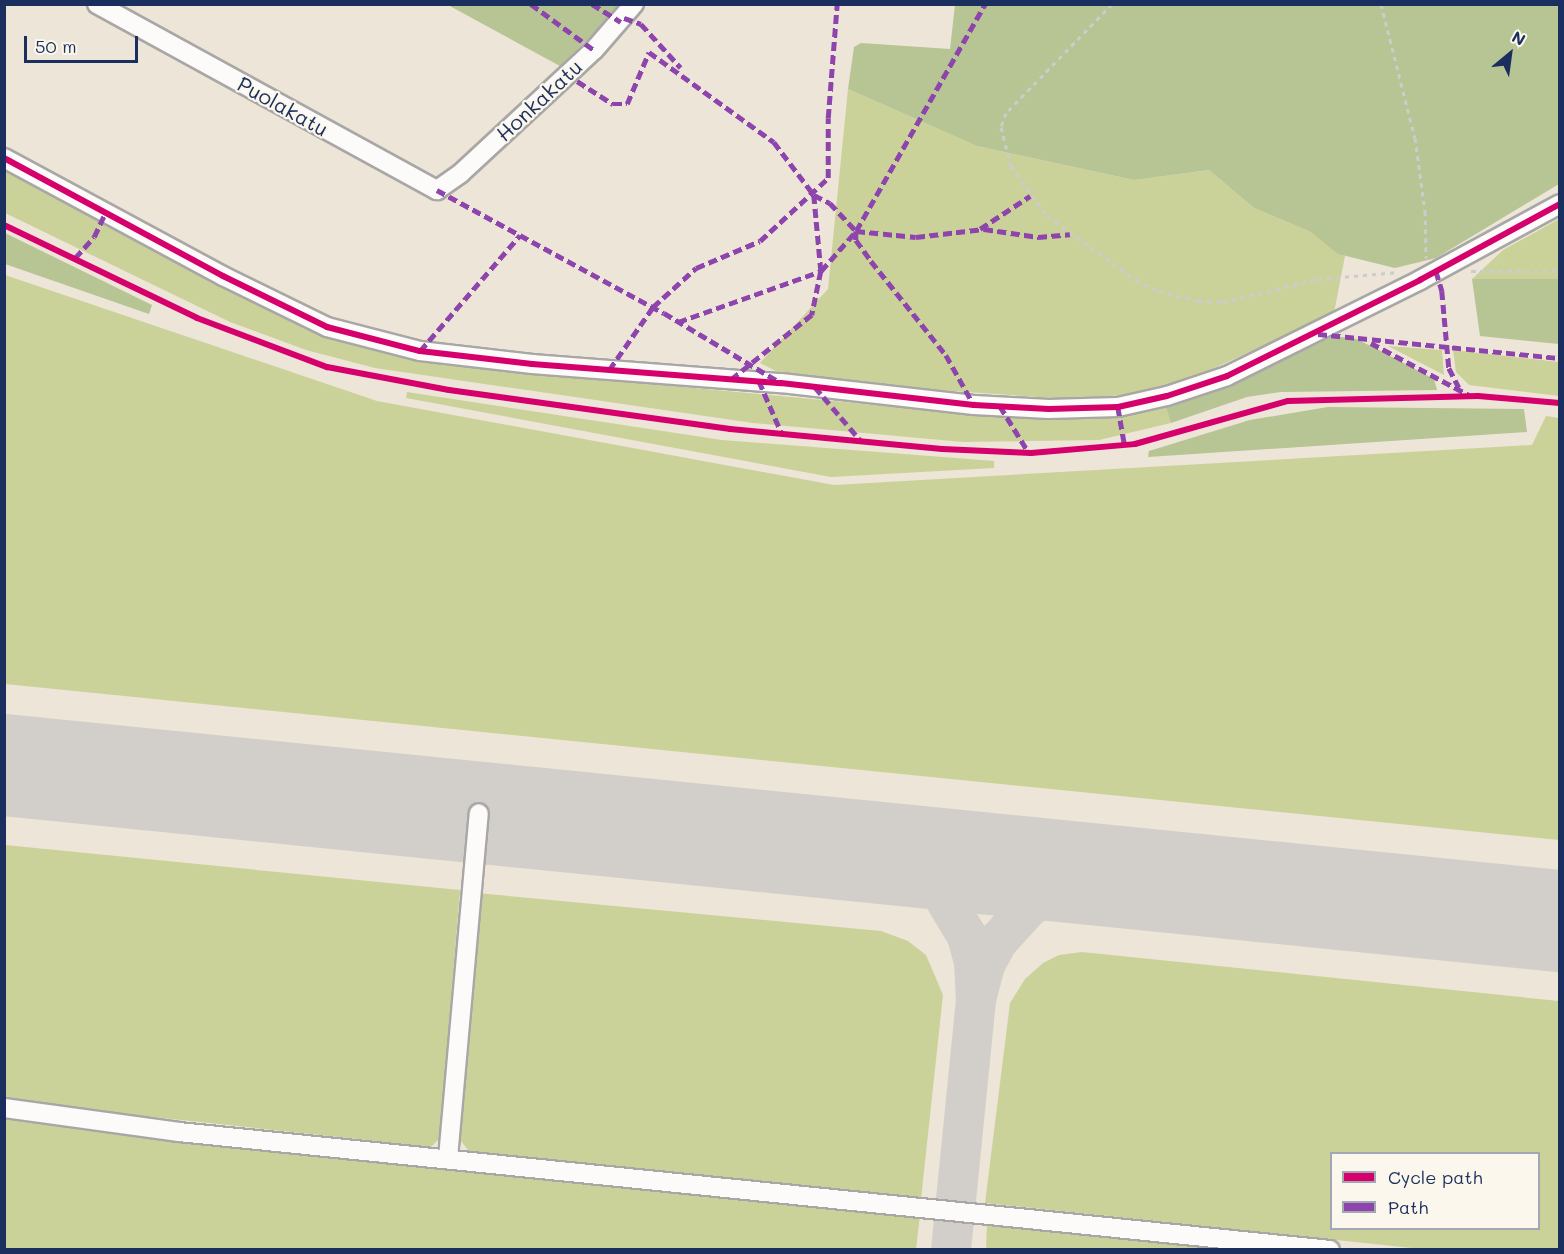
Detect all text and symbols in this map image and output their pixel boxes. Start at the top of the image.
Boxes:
scale bar [27,24,141,62]
north arrow [1480,24,1540,84]
text: N [1509,26,1529,50]
text: 50 m [35,34,77,58]
street label: Honkakatu [491,54,587,146]
street label: Puolakatu [233,71,333,141]
legend [1330,1152,1540,1230]
text: Cycle path [1388,1165,1483,1189]
text: Path [1388,1195,1428,1219]

